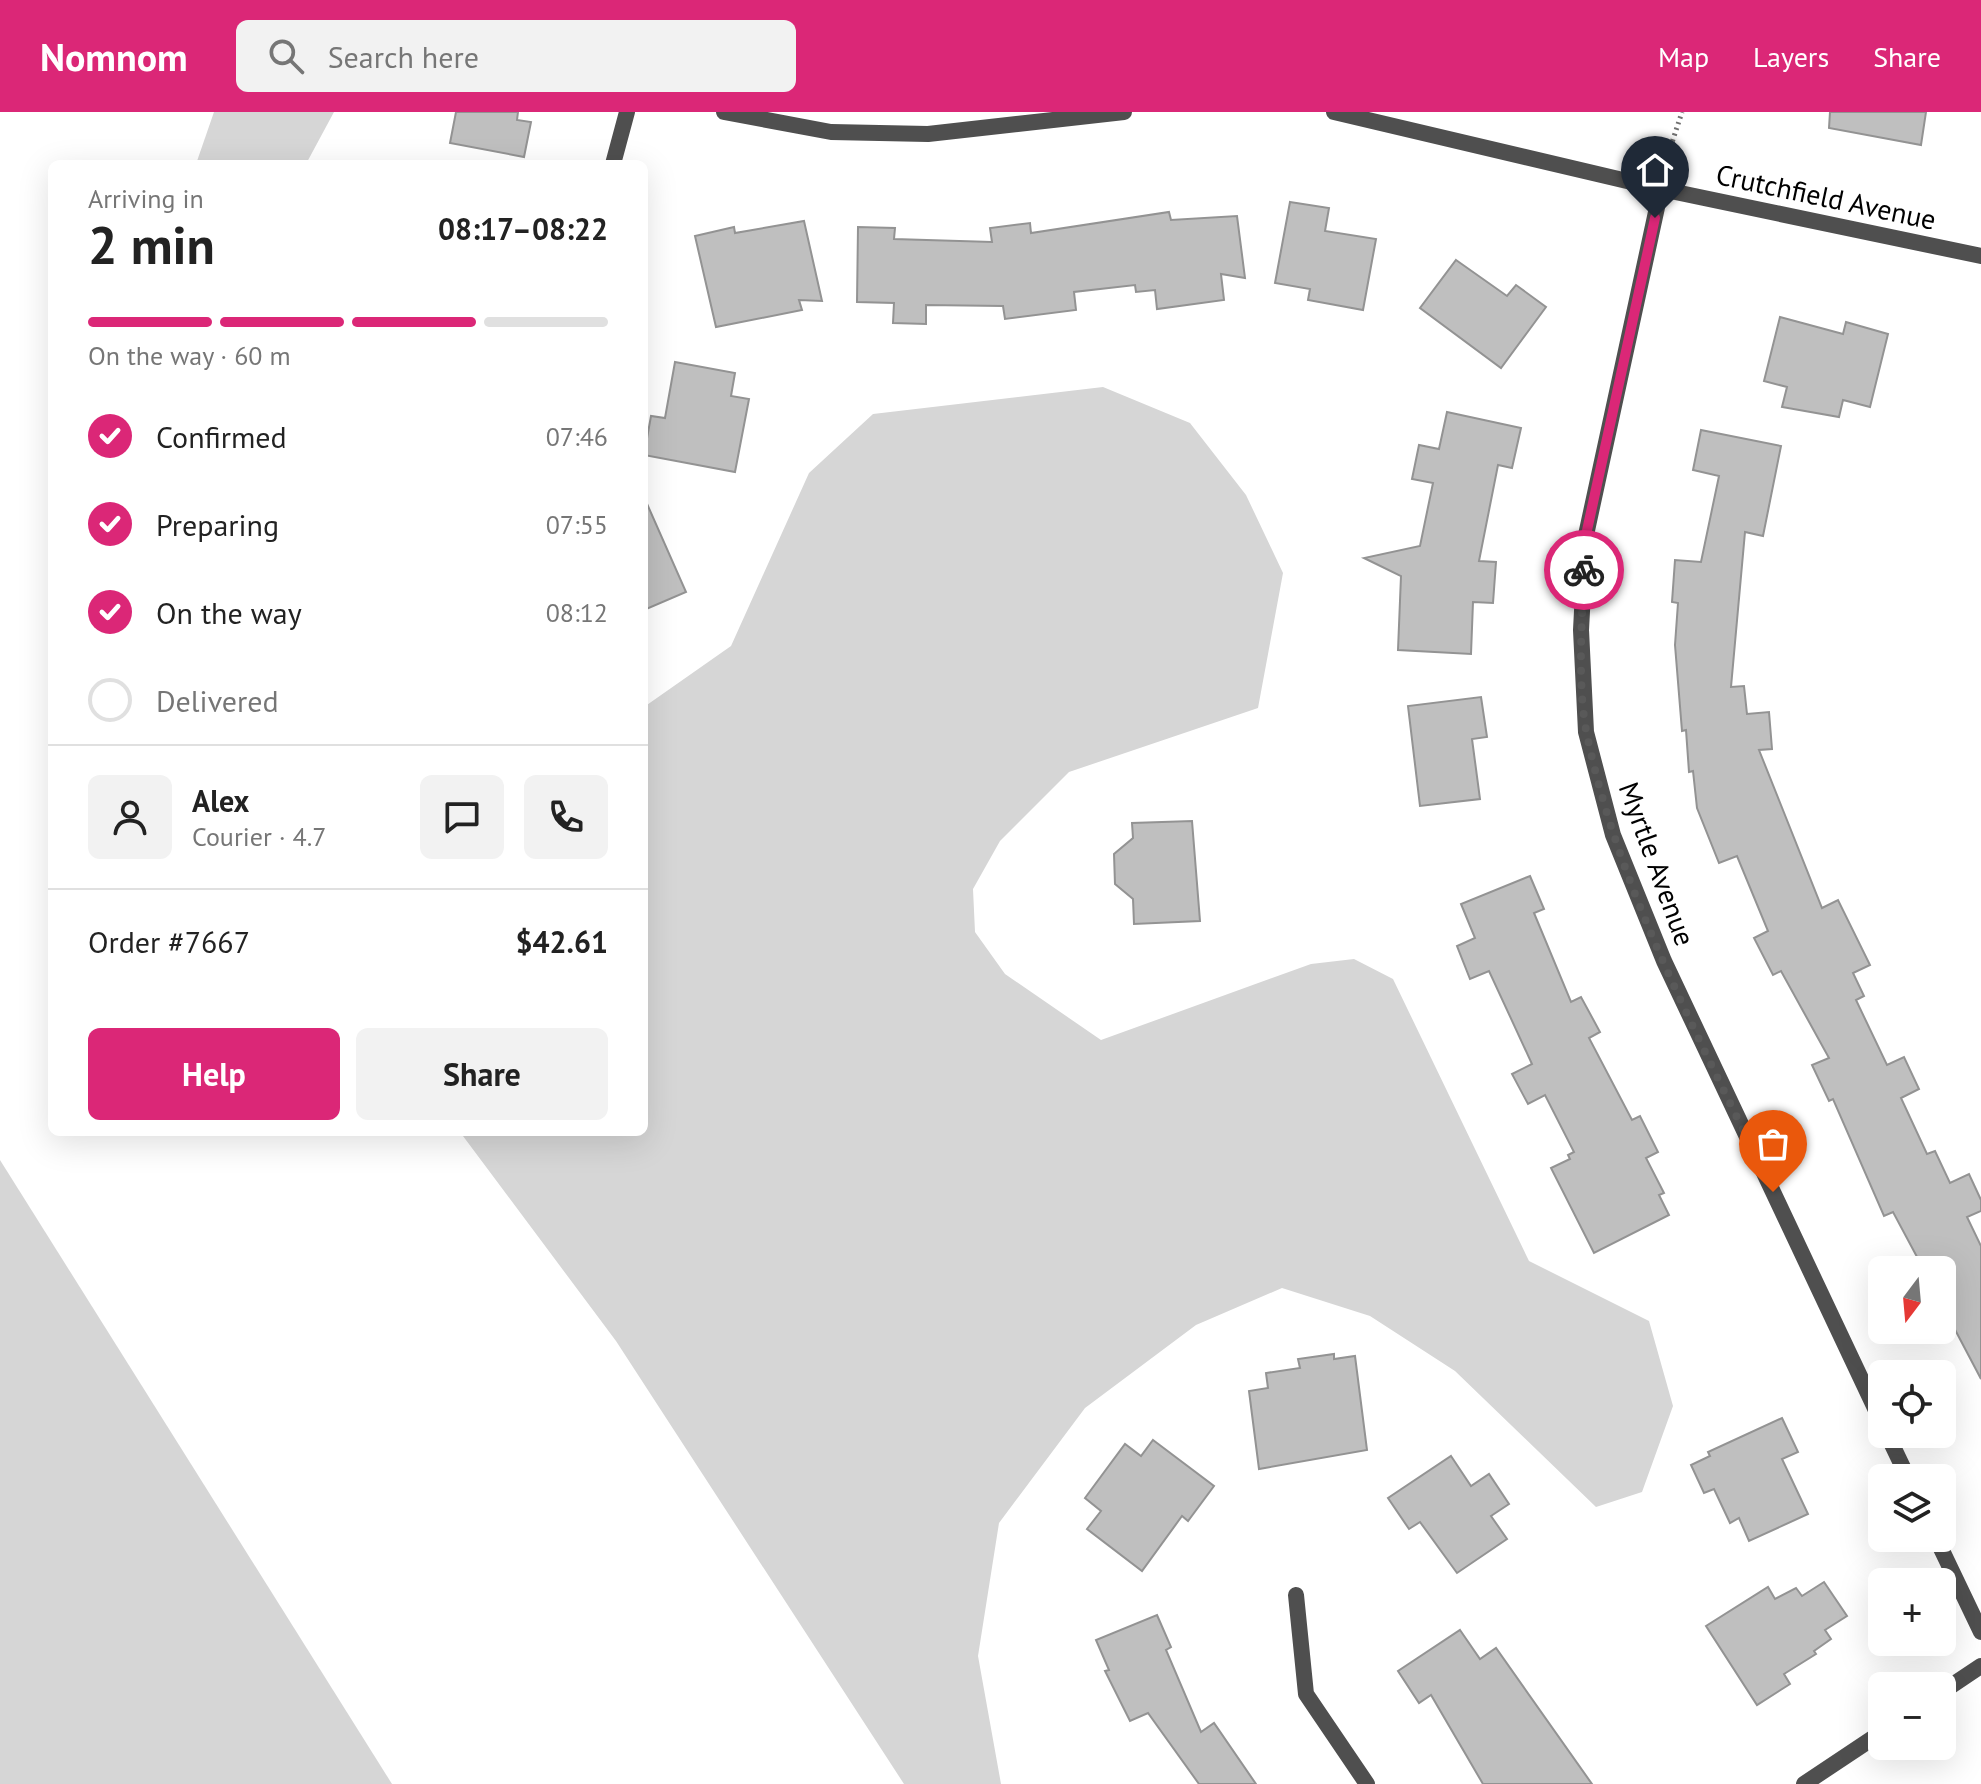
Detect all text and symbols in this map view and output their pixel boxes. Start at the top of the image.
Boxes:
search box [236,20,796,92]
text: Nomnom [40,32,188,81]
icon: search [264,34,308,78]
text: Search here [328,37,479,76]
text: Map [1658,38,1709,75]
text: Layers [1753,38,1829,75]
text: Share [1873,38,1941,75]
pin [1621,136,1689,218]
icon: home [1633,148,1677,192]
street label: Crutchfield Avenue [1713,155,1939,238]
text: Arriving in [88,182,204,215]
text: 08:17–08:22 [438,209,608,248]
text: 2 min [88,211,215,278]
text: On the way · 60 m [88,339,291,372]
icon: check [88,414,132,458]
text: Confirmed [156,417,287,456]
text: 07:46 [546,420,608,453]
icon: check [88,502,132,546]
text: Preparing [156,505,279,544]
text: 07:55 [546,508,608,541]
courier [1544,530,1624,610]
icon: bike [1562,548,1606,592]
icon: check [88,590,132,634]
text: On the way [156,593,302,632]
text: 08:12 [546,596,608,629]
text: Delivered [156,681,279,720]
button: person [88,775,172,859]
button: chat [420,775,504,859]
button: phone [524,775,608,859]
street label: Myrtle Avenue [1611,777,1704,951]
text: Alex [192,781,249,820]
text: Courier · 4.7 [192,820,326,853]
text: Order #7667 [88,922,250,961]
text: $42.61 [516,922,608,961]
button: Help [88,1028,340,1120]
button: Share [356,1028,608,1120]
pin [1739,1110,1807,1192]
icon: bag [1751,1122,1795,1166]
north arrow [1868,1256,1956,1344]
map controls [1868,1256,1956,1760]
button: locate [1868,1360,1956,1448]
button: layers [1868,1464,1956,1552]
button: + [1868,1568,1956,1656]
button: − [1868,1672,1956,1760]

